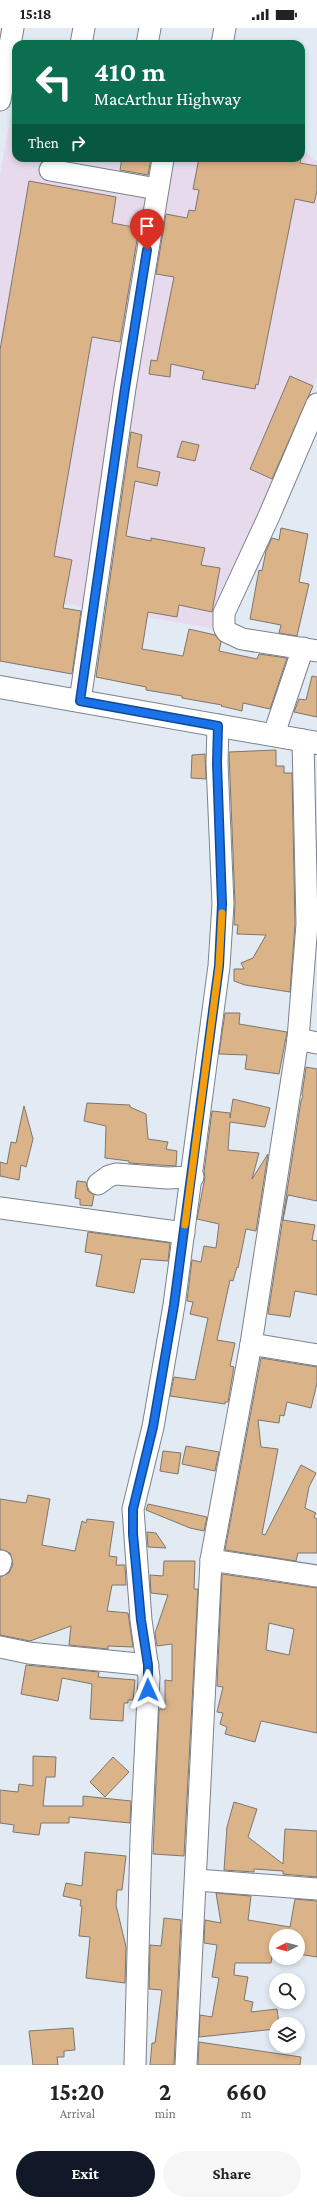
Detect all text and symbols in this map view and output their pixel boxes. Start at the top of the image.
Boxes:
text: 15:18 [20,6,51,22]
icon: left [28,56,80,108]
text: 410 m [94,56,166,87]
text: MacArthur Highway [94,89,241,109]
icon: right [67,132,89,154]
text: Then [28,135,59,151]
pin [130,209,164,250]
icon: arrive [136,215,158,237]
position arrow [127,1669,169,1711]
north arrow [269,1929,305,1965]
map controls [269,1929,305,2053]
button: search [269,1973,305,2009]
button: layers [269,2017,305,2053]
text: 15:20 [50,2078,105,2105]
text: 2 [159,2078,171,2105]
text: 660 [226,2078,267,2105]
text: Arrival [60,2106,95,2121]
text: min [155,2106,176,2121]
text: m [241,2106,252,2121]
button: Exit [16,2151,155,2197]
button: Share [163,2151,301,2197]

